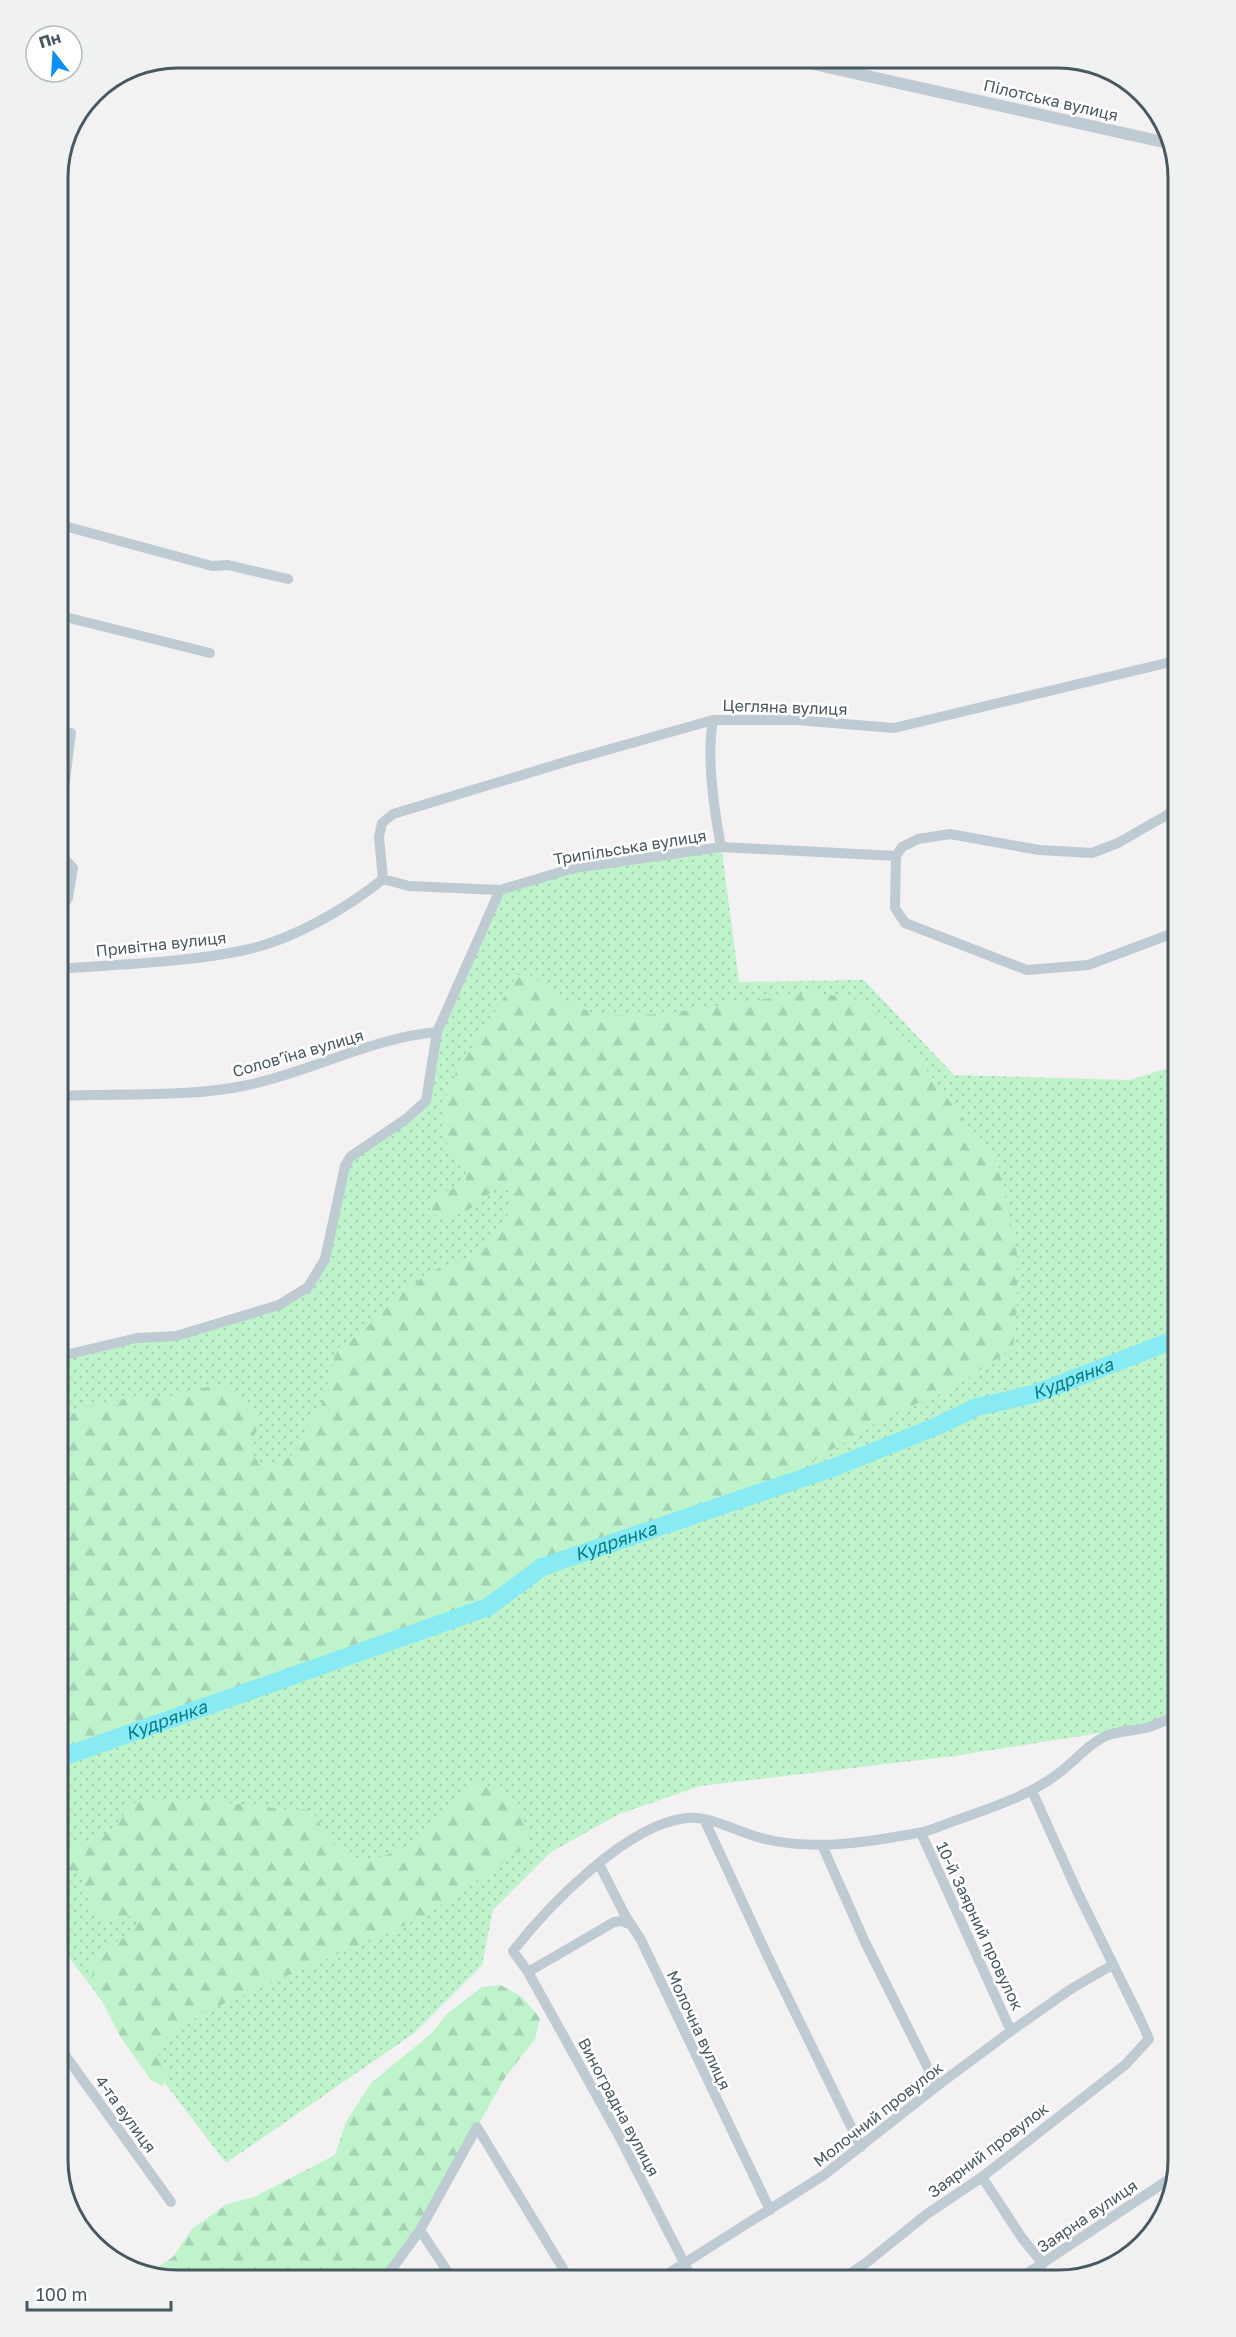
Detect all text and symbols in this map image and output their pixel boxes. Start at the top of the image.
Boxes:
north arrow [24,24,84,84]
text: Пн [36,27,63,52]
street label: Пілотська вулиця [982,75,1120,125]
street label: Цегляна вулиця [722,695,848,719]
street label: Трипільська вулиця [552,825,708,869]
street label: Привітна вулиця [95,927,227,961]
street label: Соловʼїна вулиця [230,1025,366,1081]
water label: Кудрянка [1029,1352,1117,1404]
water label: Кудрянка [572,1517,660,1565]
water label: Кудрянка [122,1695,211,1744]
street label: 10-й Заярний провулок [932,1839,1028,2013]
street label: Молочна вулиця [663,1967,735,2093]
street label: Виноградна вулиця [574,2034,664,2180]
street label: Молочний провулок [809,2057,947,2171]
street label: 4-та вулиця [91,2071,161,2157]
street label: Заярний провулок [924,2098,1052,2202]
street label: Заярна вулиця [1033,2175,1141,2257]
scale bar [27,2274,171,2312]
text: 100 m [36,2283,87,2305]

